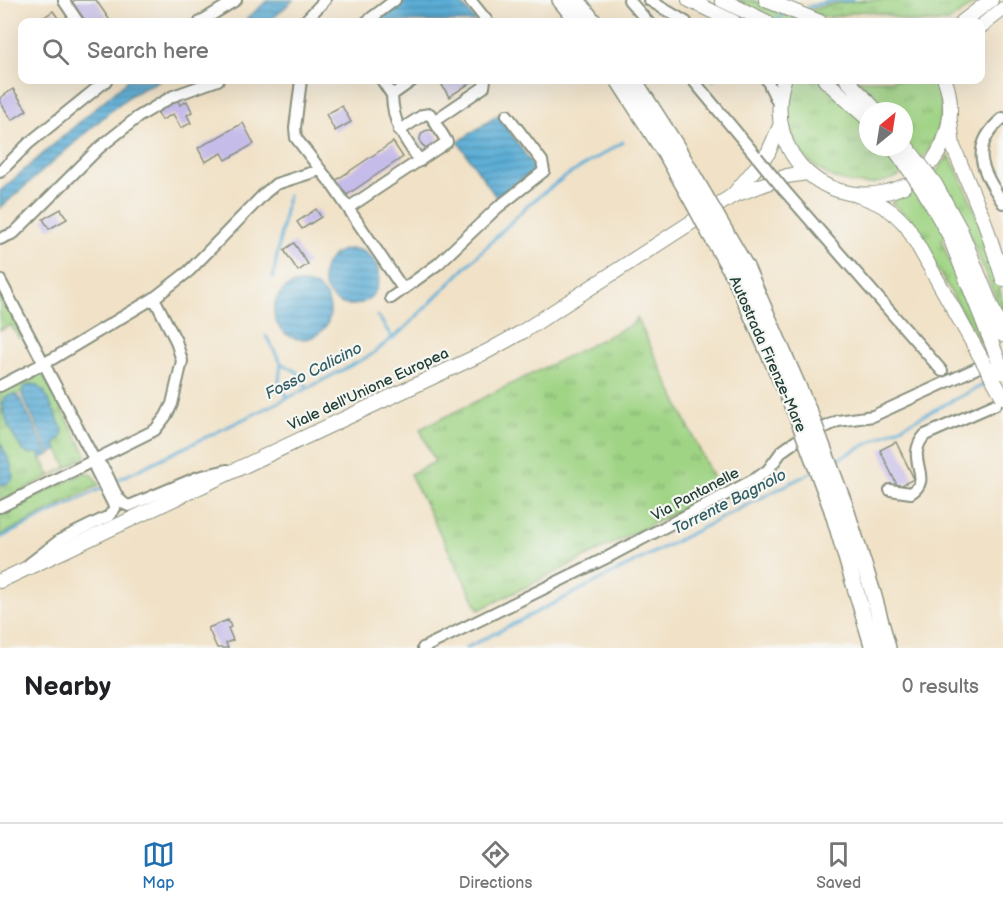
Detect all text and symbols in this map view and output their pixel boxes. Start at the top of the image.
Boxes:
search box [18,18,985,84]
icon: search [39,35,72,68]
text: Search here [87,38,209,65]
north arrow [859,102,913,156]
street label: Autostrada Firenze-Mare [725,273,811,435]
water label: Fosso Calicino [262,339,365,404]
street label: Viale dell'Unione Europea [285,344,452,435]
street label: Via Pantanelle [648,463,742,526]
water label: Torrente Bagnolo [670,465,790,539]
text: Nearby [24,672,111,703]
text: 0 results [902,675,979,699]
tab: Map [142,838,175,893]
tab: Directions [459,838,532,893]
tab: Saved [816,838,861,893]

